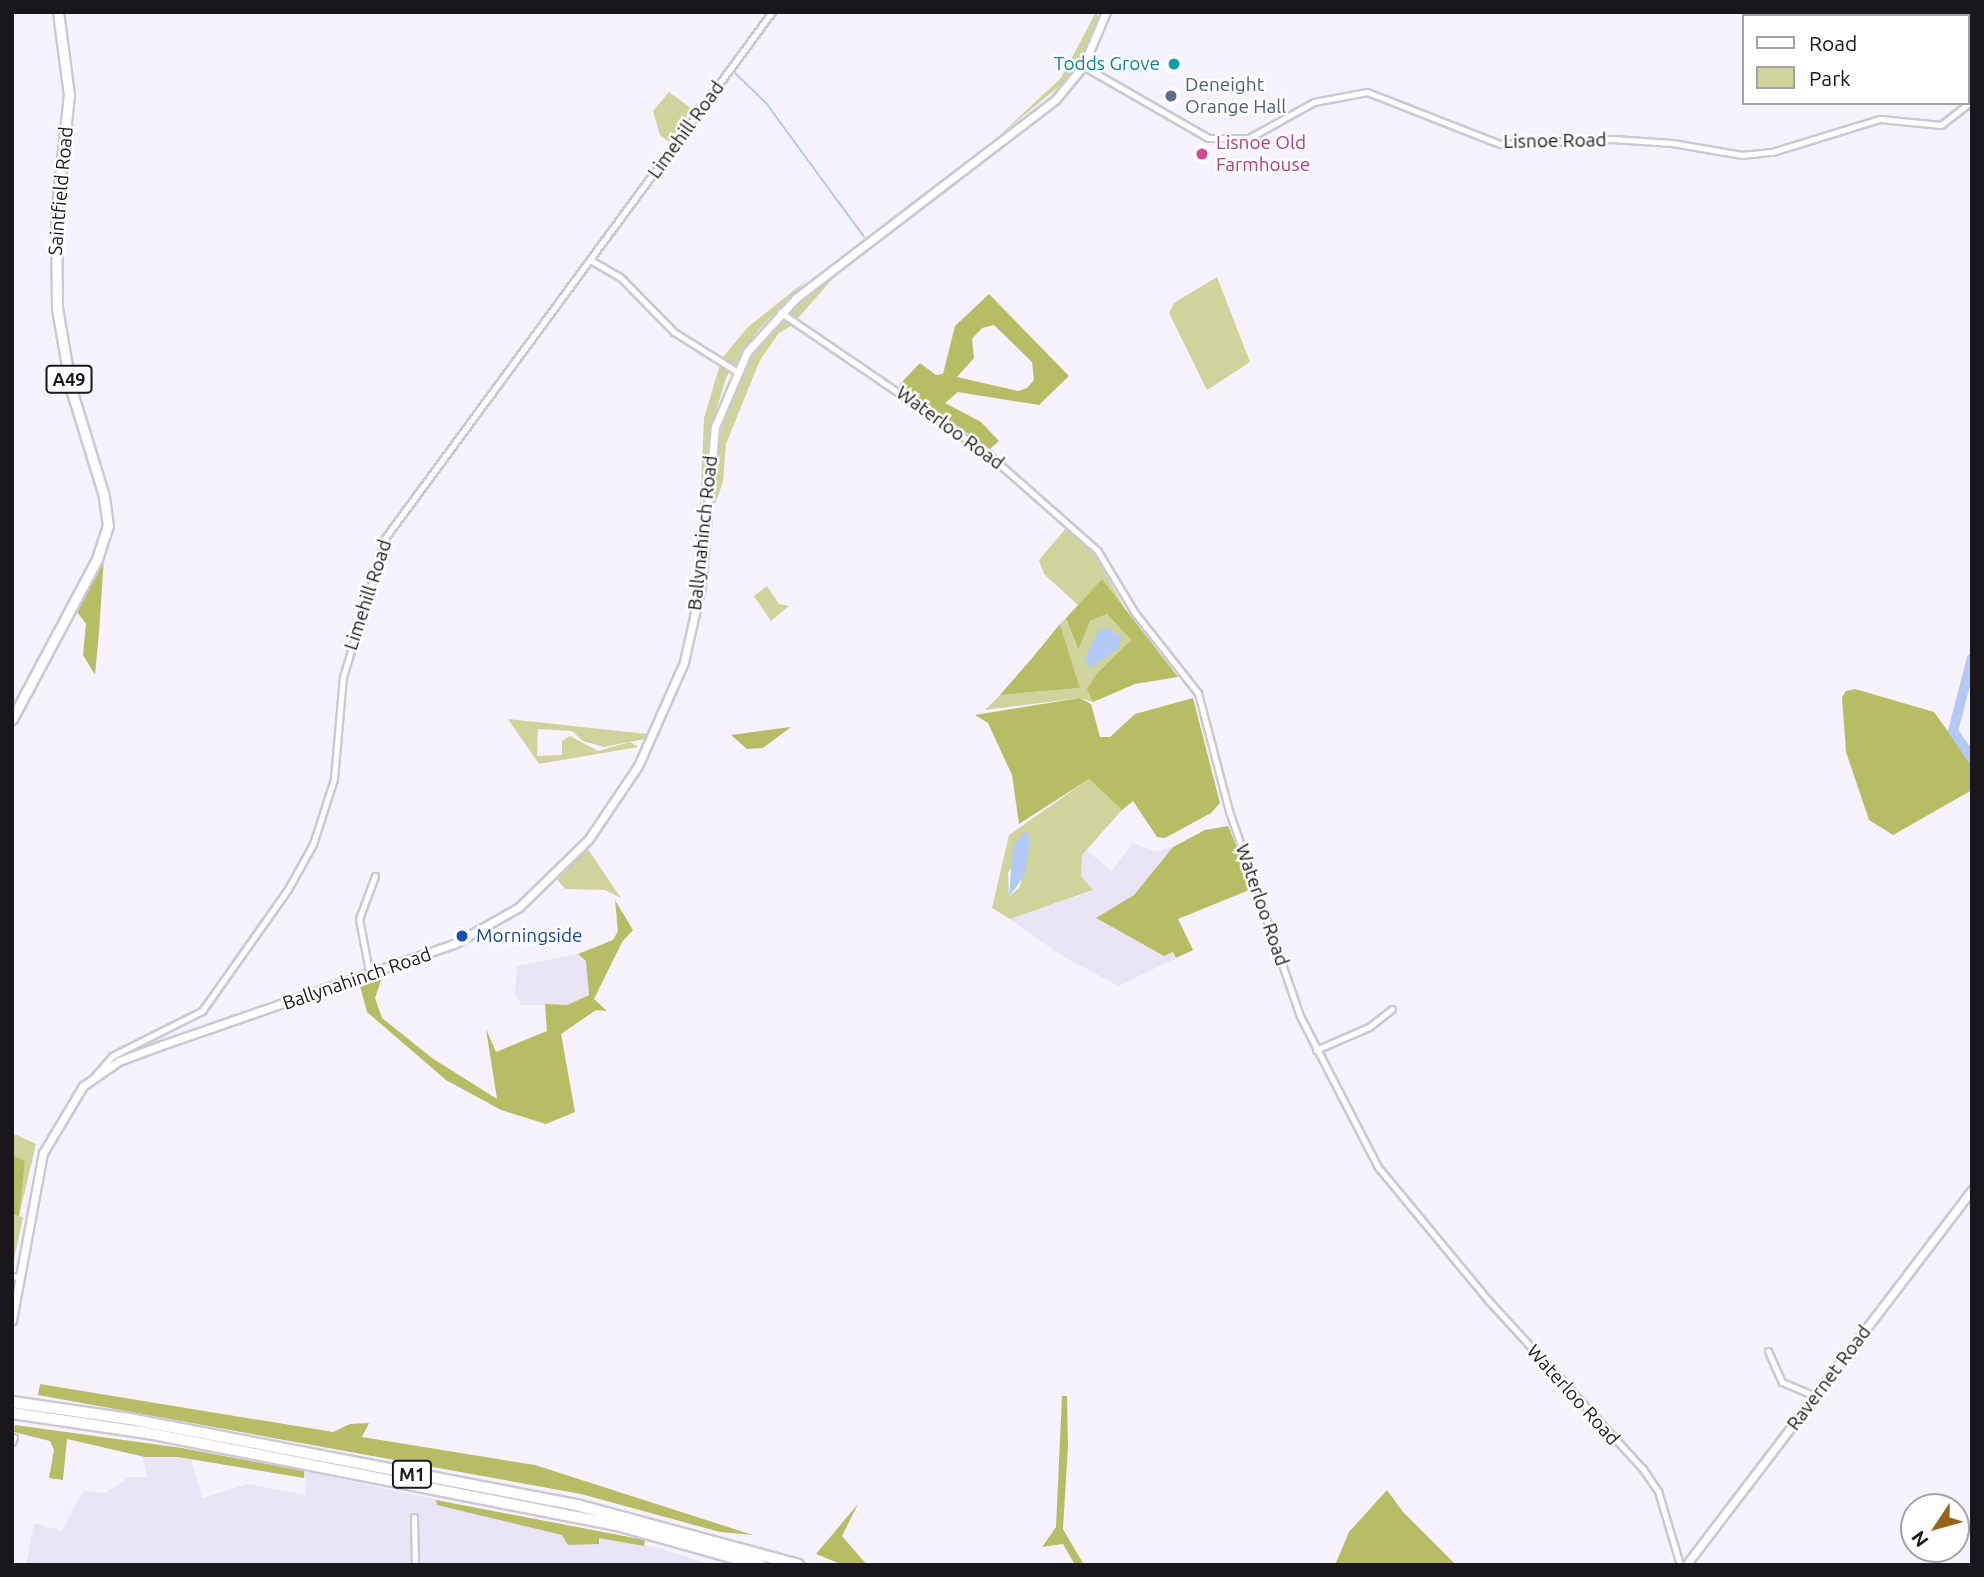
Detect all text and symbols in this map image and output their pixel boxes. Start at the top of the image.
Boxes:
legend [1742,14,1970,105]
text: Road [1809,31,1857,55]
place label: Todds Grove [1054,53,1160,75]
marker: Todds Grove [1166,56,1182,72]
text: Park [1809,66,1851,90]
place label: Deneight Orange Hall [1185,74,1286,118]
street label: Limehill Road [643,77,729,183]
marker: Deneight Orange Hall [1163,88,1179,104]
street label: Saintfield Road [44,126,78,256]
street label: Lisnoe Road [1503,129,1607,153]
place label: Lisnoe Old Farmhouse [1216,132,1310,176]
marker: Lisnoe Old Farmhouse [1194,146,1210,162]
road number: A49 [44,365,94,394]
street label: Waterloo Road [892,381,1008,475]
street label: Ballynahinch Road [684,454,722,612]
street label: Limehill Road [339,537,397,653]
street label: Waterloo Road [1230,841,1294,969]
place label: Morningside [476,925,583,947]
marker: Morningside [454,928,470,944]
street label: Ballynahinch Road [280,943,434,1015]
street label: Ravernet Road [1782,1321,1876,1435]
street label: Waterloo Road [1522,1340,1624,1450]
road number: M1 [391,1460,433,1489]
north arrow [1900,1493,1970,1563]
text: N [1907,1527,1933,1551]

